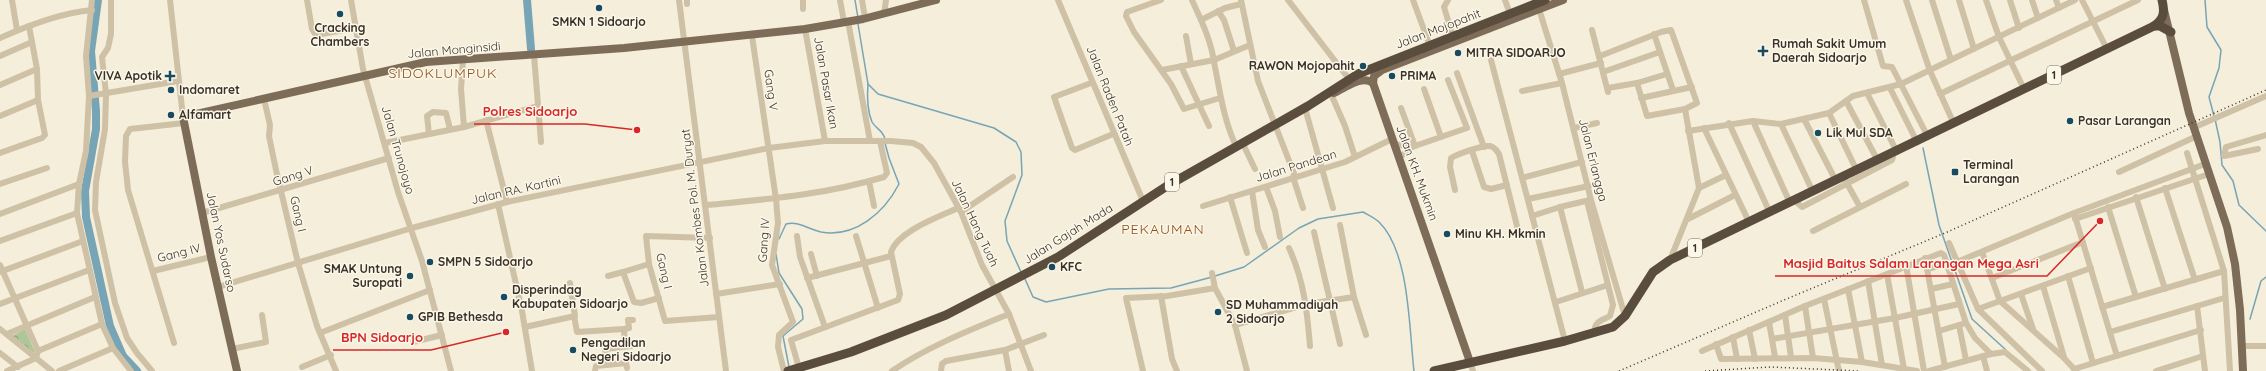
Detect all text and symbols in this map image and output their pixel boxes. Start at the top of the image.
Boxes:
marker: SMKN 1 Sidoarjo [594,3,604,13]
street label: Jalan Mojopahit [1393,5,1483,52]
marker: Cracking Chambers [335,9,345,19]
place label: SMKN 1 Sidoarjo [552,14,646,29]
place label: Cracking Chambers [311,20,370,49]
street label: Jalan Pasar Ikan [811,36,842,130]
place label: Rumah Sakit Umum Daerah Sidoarjo [1772,36,1886,65]
street label: Jalan Monginsidi [407,38,501,61]
street label: Jalan Raden Patah [1084,44,1137,148]
place label: MITRA SIDOARJO [1466,45,1566,60]
marker: Rumah Sakit Umum Daerah Sidoarjo [1757,45,1769,57]
marker: MITRA SIDOARJO [1453,48,1463,58]
place label: RAWON Mojopahit [1249,58,1355,73]
marker: RAWON Mojopahit [1358,61,1368,71]
district label: SIDOKLUMPUK [388,64,498,82]
road number: 1 [2047,66,2061,84]
place label: VIVA Apotik [95,68,162,83]
street label: Gang V [761,68,782,112]
place label: PRIMA [1400,68,1437,83]
marker: VIVA Apotik [165,71,175,81]
marker: PRIMA [1387,71,1397,81]
place label: Indomaret [179,82,240,97]
marker: Indomaret [166,85,176,95]
callout: Polres Sidoarjo [474,99,585,124]
text: Polres Sidoarjo [483,103,577,119]
street label: Jalan Trunojoyo [379,104,418,196]
place label: Alfamart [179,107,231,122]
marker: Alfamart [166,110,176,120]
place label: Pasar Larangan [2078,113,2171,128]
marker: Pasar Larangan [2065,116,2075,126]
street label: Jalan Erlangga [1576,117,1611,203]
street label: Jalan KH. Mukmin [1393,123,1442,222]
place label: Lik Mul SDA [1826,125,1893,140]
street label: Jalan Kombes Pol. M. Duryat [677,128,712,288]
marker: Lik Mul SDA [1813,128,1823,138]
street label: Jalan Pandean [1253,146,1338,185]
place label: Terminal Larangan [1963,157,2019,186]
street label: Gang V [271,162,315,189]
marker: Terminal Larangan [1950,167,1960,177]
street label: Jalan RA. Kartini [469,172,562,207]
road number: 1 [1165,173,1179,191]
street label: Jalan Hang Tuah [949,177,1002,269]
street label: Jalan Yos Sudarso [204,190,239,294]
street label: Gang I [287,194,310,233]
street label: Jalan Gajah Mada [1020,200,1115,267]
street label: Gang IV [754,217,773,263]
district label: PEKAUMAN [1121,220,1205,238]
place label: Minu KH. Mkmin [1455,226,1546,241]
marker: Minu KH. Mkmin [1442,229,1452,239]
road number: 1 [1688,239,1702,257]
street label: Gang IV [155,240,202,265]
street label: Gang I [653,251,676,290]
callout: Masjid Baitus Salam Larangan Mega Asri [1775,251,2047,276]
place label: SMPN 5 Sidoarjo [438,254,534,269]
text: Masjid Baitus Salam Larangan Mega Asri [1783,255,2039,271]
marker: SMPN 5 Sidoarjo [425,257,435,267]
place label: KFC [1060,259,1082,274]
place label: SMAK Untung Suropati [324,261,402,290]
marker: KFC [1047,262,1057,272]
marker: SMAK Untung Suropati [405,271,415,281]
place label: Disperindag Kabupaten Sidoarjo [512,282,628,311]
marker: Disperindag Kabupaten Sidoarjo [499,292,509,302]
place label: SD Muhammadiyah 2 Sidoarjo [1226,297,1338,326]
marker: SD Muhammadiyah 2 Sidoarjo [1213,307,1223,317]
place label: GPIB Bethesda [418,309,503,324]
marker: GPIB Bethesda [405,312,415,322]
callout: BPN Sidoarjo [333,325,431,350]
text: BPN Sidoarjo [341,329,423,345]
place label: Pengadilan Negeri Sidoarjo [581,335,672,364]
marker: Pengadilan Negeri Sidoarjo [568,345,578,355]

